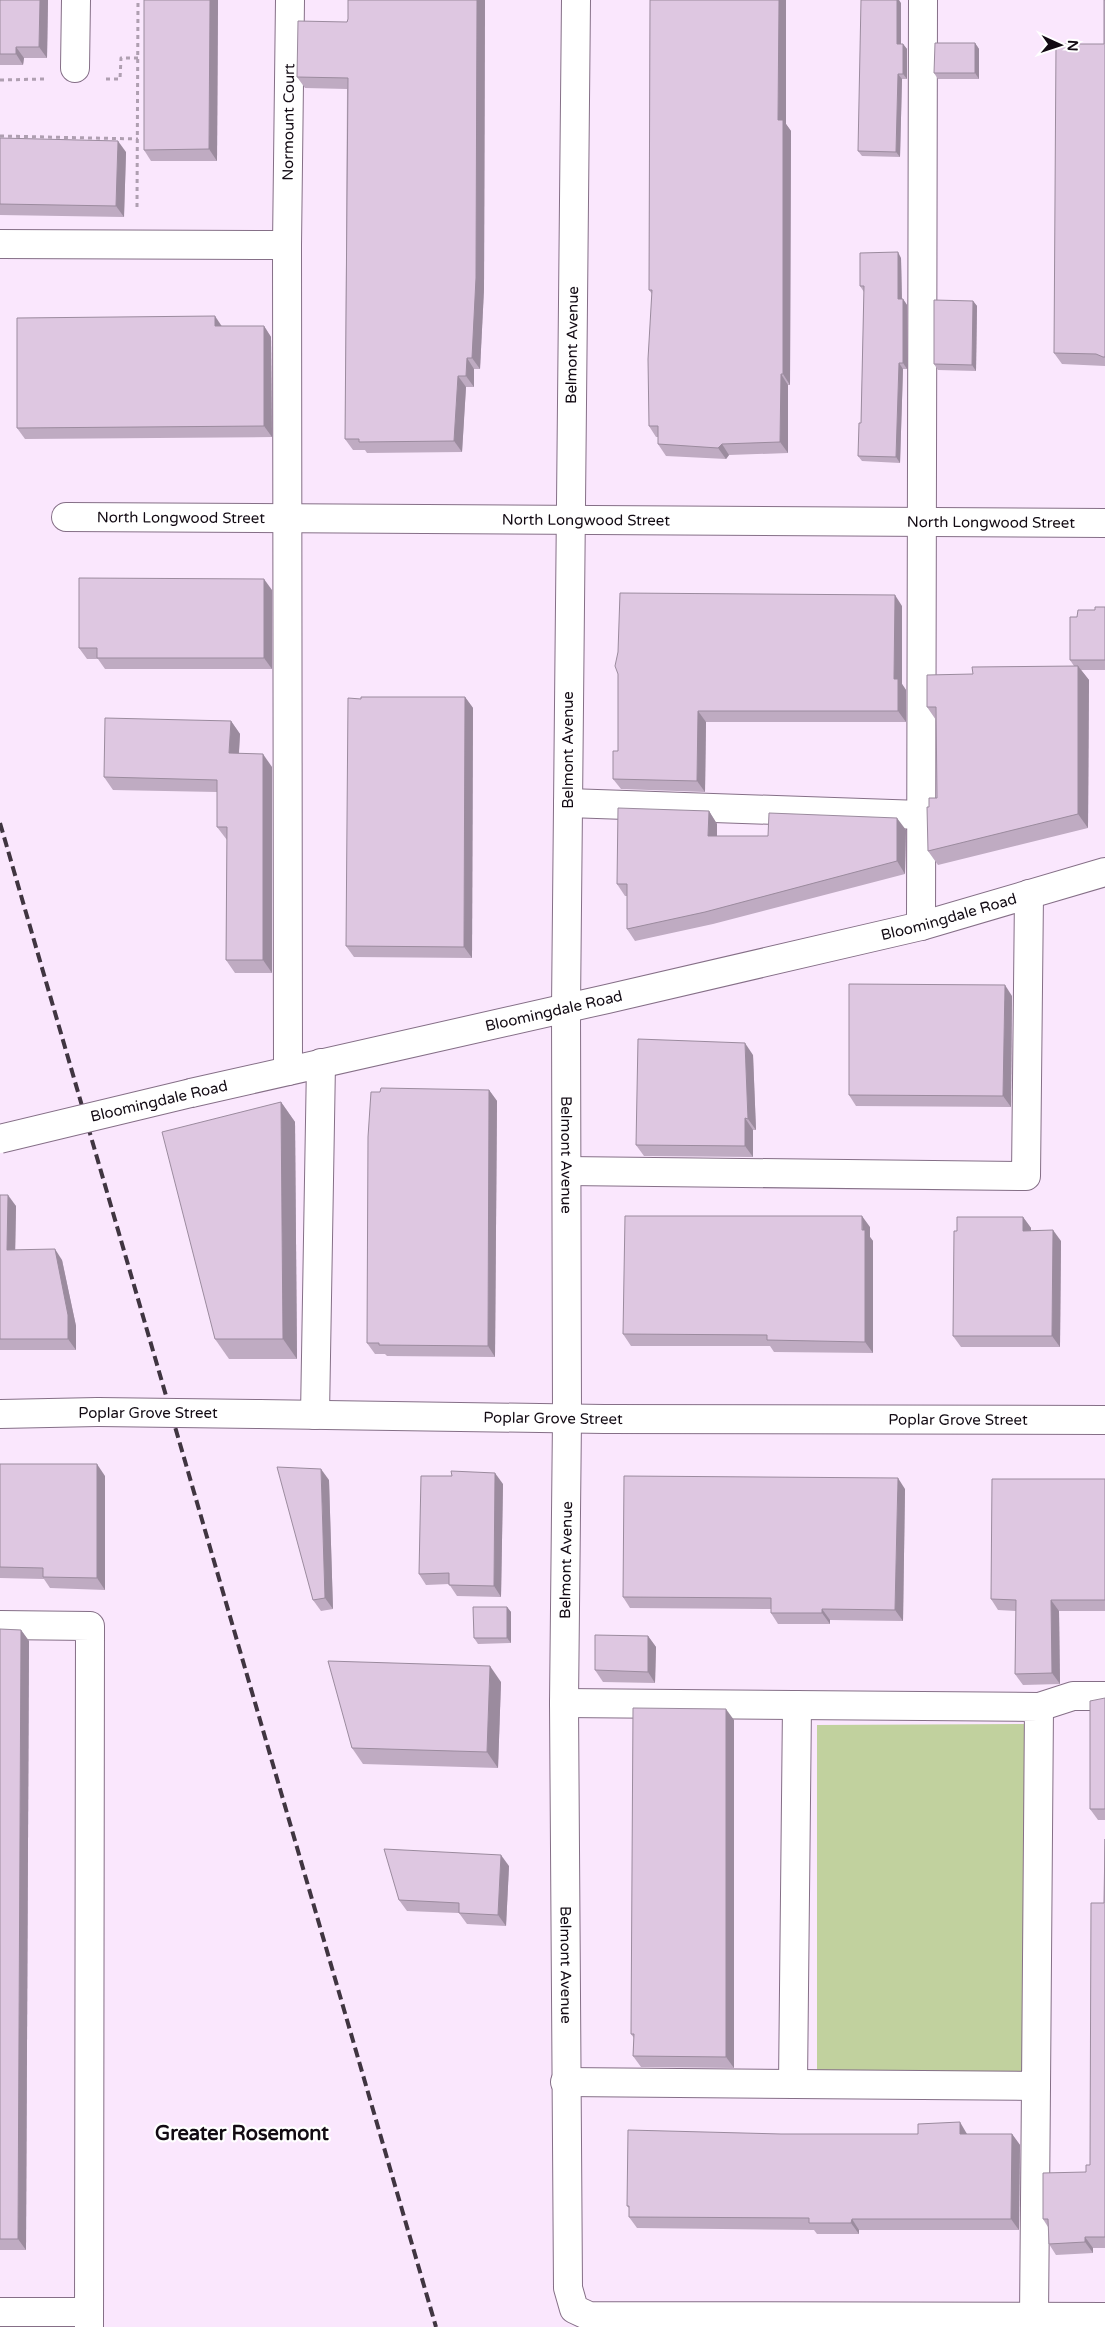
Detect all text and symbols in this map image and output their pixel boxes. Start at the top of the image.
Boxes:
north arrow [1035,20,1085,70]
text: N [1064,40,1081,52]
street label: Normount Court [279,63,298,181]
street label: Belmont Avenue [562,286,582,404]
street label: North Longwood Street [97,508,265,527]
street label: North Longwood Street [502,511,670,529]
street label: North Longwood Street [907,513,1075,532]
street label: Belmont Avenue [559,691,577,809]
street label: Bloomingdale Road [879,889,1019,944]
street label: Bloomingdale Road [483,987,624,1035]
street label: Bloomingdale Road [89,1076,229,1126]
street label: Belmont Avenue [557,1096,576,1214]
street label: Poplar Grove Street [78,1404,218,1422]
street label: Poplar Grove Street [483,1408,623,1428]
street label: Poplar Grove Street [888,1411,1028,1429]
street label: Belmont Avenue [556,1501,576,1619]
street label: Belmont Avenue [556,1906,575,2024]
district label: Greater Rosemont [155,2122,329,2146]

